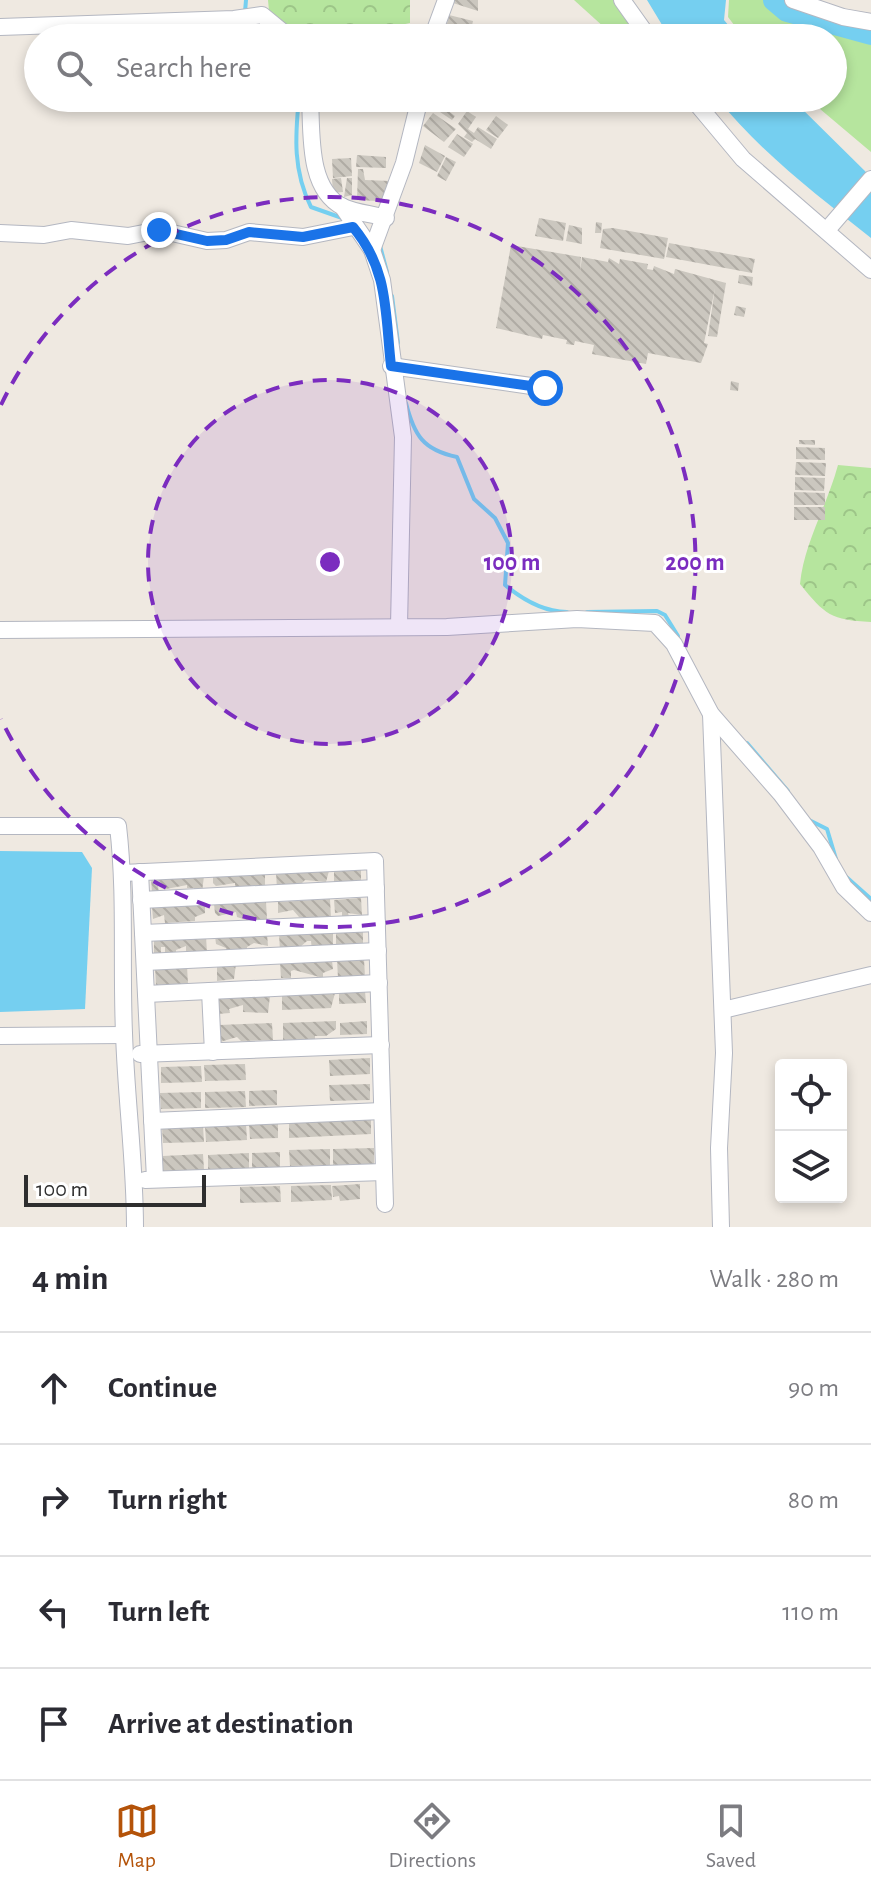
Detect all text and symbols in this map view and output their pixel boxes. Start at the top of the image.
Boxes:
search box [24,24,847,112]
icon: search [52,46,96,90]
text: Search here [116,53,252,83]
route end [141,212,177,248]
route start [527,370,563,406]
centre of rings [316,548,344,576]
text: 100 m [484,551,540,575]
text: 200 m [665,551,725,575]
map controls [775,1059,847,1203]
button: locate [775,1059,847,1131]
button: layers [775,1131,847,1203]
scale bar [24,1171,206,1207]
text: 100 m [36,1178,88,1200]
text: 4 min [32,1262,109,1296]
text: Walk · 280 m [709,1266,839,1292]
icon: ahead [32,1366,76,1410]
text: Continue [108,1373,217,1403]
text: 90 m [788,1375,839,1401]
icon: right [32,1478,76,1522]
text: Turn right [108,1485,227,1515]
text: 80 m [788,1487,839,1513]
icon: left [32,1590,76,1634]
text: Turn left [108,1597,209,1627]
text: 110 m [782,1599,839,1625]
icon: arrive [32,1702,76,1746]
text: Arrive at destination [108,1709,354,1739]
tab: Map [115,1799,159,1873]
tab: Directions [388,1799,476,1873]
tab: Saved [706,1799,756,1873]

